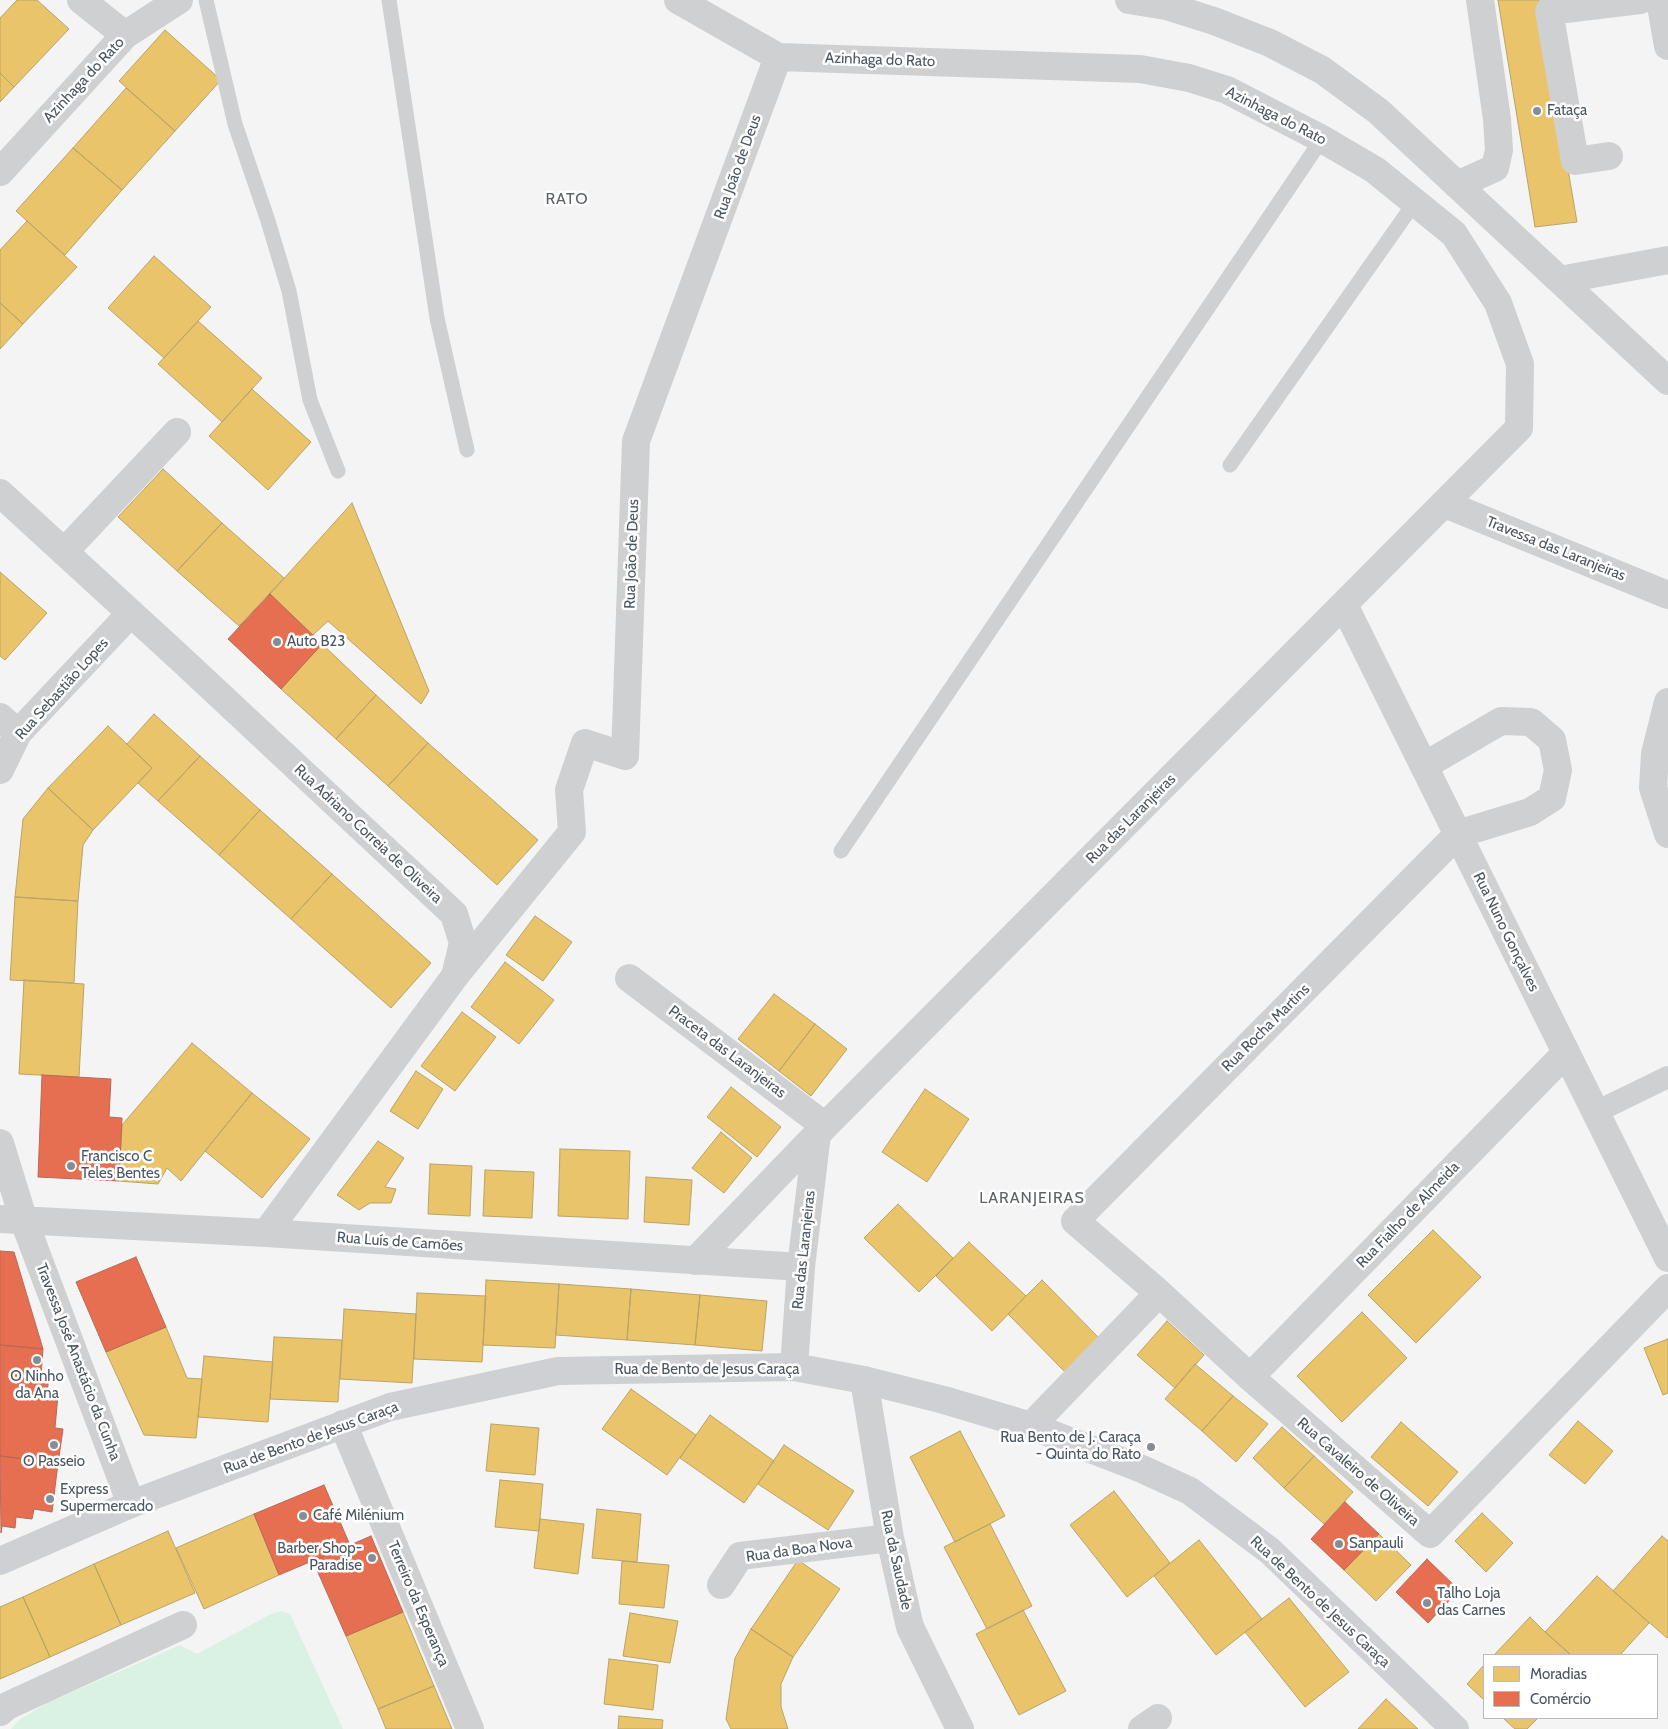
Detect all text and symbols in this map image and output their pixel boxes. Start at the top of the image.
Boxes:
street label: Azinhaga do Rato [40,33,128,127]
street label: Azinhaga do Rato [824,49,936,71]
street label: Azinhaga do Rato [1223,83,1329,149]
place label: Fataça [1547,102,1587,120]
marker: Fataça [1531,105,1543,117]
street label: Rua João de Deus [711,112,765,222]
district label: RATO [545,189,589,209]
street label: Rua João de Deus [621,499,643,609]
street label: Travessa das Laranjeiras [1484,513,1628,585]
place label: Auto B23 [287,633,345,651]
street label: Rua Sebastião Lopes [12,635,112,743]
marker: Auto B23 [271,636,283,648]
street label: Rua Adriano Correia de Oliveira [290,761,446,907]
street label: Rua das Laranjeiras [1082,770,1180,868]
street label: Rua Nuno Gonçalves [1469,869,1543,995]
street label: Rua Rocha Martins [1218,980,1314,1076]
street label: Praceta das Laranjeiras [665,1002,789,1102]
place label: Francisco C Teles Bentes [81,1148,160,1183]
street label: Rua Fialho de Almeida [1353,1158,1463,1272]
marker: Francisco C Teles Bentes [65,1160,77,1172]
district label: LARANJEIRAS [978,1188,1086,1208]
street label: Rua das Laranjeiras [789,1190,819,1310]
street label: Rua Luís de Camões [336,1229,464,1255]
street label: Travessa José Anastácio da Cunha [32,1261,124,1463]
marker: O Ninho da Ana [31,1354,43,1366]
street label: Rua de Bento de Jesus Caraça [615,1361,799,1379]
place label: O Ninho da Ana [10,1368,64,1403]
street label: Rua de Bento de Jesus Caraça [221,1398,401,1478]
street label: Rua Cavaleiro de Oliveira [1293,1414,1423,1530]
place label: Rua Bento de J. Caraça - Quinta do Rato [1000,1429,1141,1464]
marker: O Passeio [48,1439,60,1451]
marker: Rua Bento de J. Caraça - Quinta do Rato [1145,1441,1157,1453]
place label: O Passeio [23,1453,85,1471]
place label: Express Supermercado [60,1481,153,1516]
marker: Express Supermercado [44,1493,56,1505]
place label: Café Milénium [313,1507,404,1525]
street label: Rua da Saudade [877,1508,915,1612]
marker: Café Milénium [297,1510,309,1522]
street label: Rua de Bento de Jesus Caraça [1246,1532,1394,1672]
street label: Rua da Boa Nova [745,1534,853,1566]
place label: Sanpauli [1349,1535,1403,1553]
marker: Sanpauli [1333,1538,1345,1550]
street label: Terreiro da Esperança [383,1539,453,1669]
place label: Barber Shop- Paradise [277,1540,362,1575]
marker: Barber Shop- Paradise [366,1552,378,1564]
place label: Talho Loja das Carnes [1437,1585,1506,1620]
marker: Talho Loja das Carnes [1421,1597,1433,1609]
legend [1483,1654,1658,1719]
text: Moradias [1530,1665,1587,1683]
text: Comércio [1530,1690,1591,1708]

